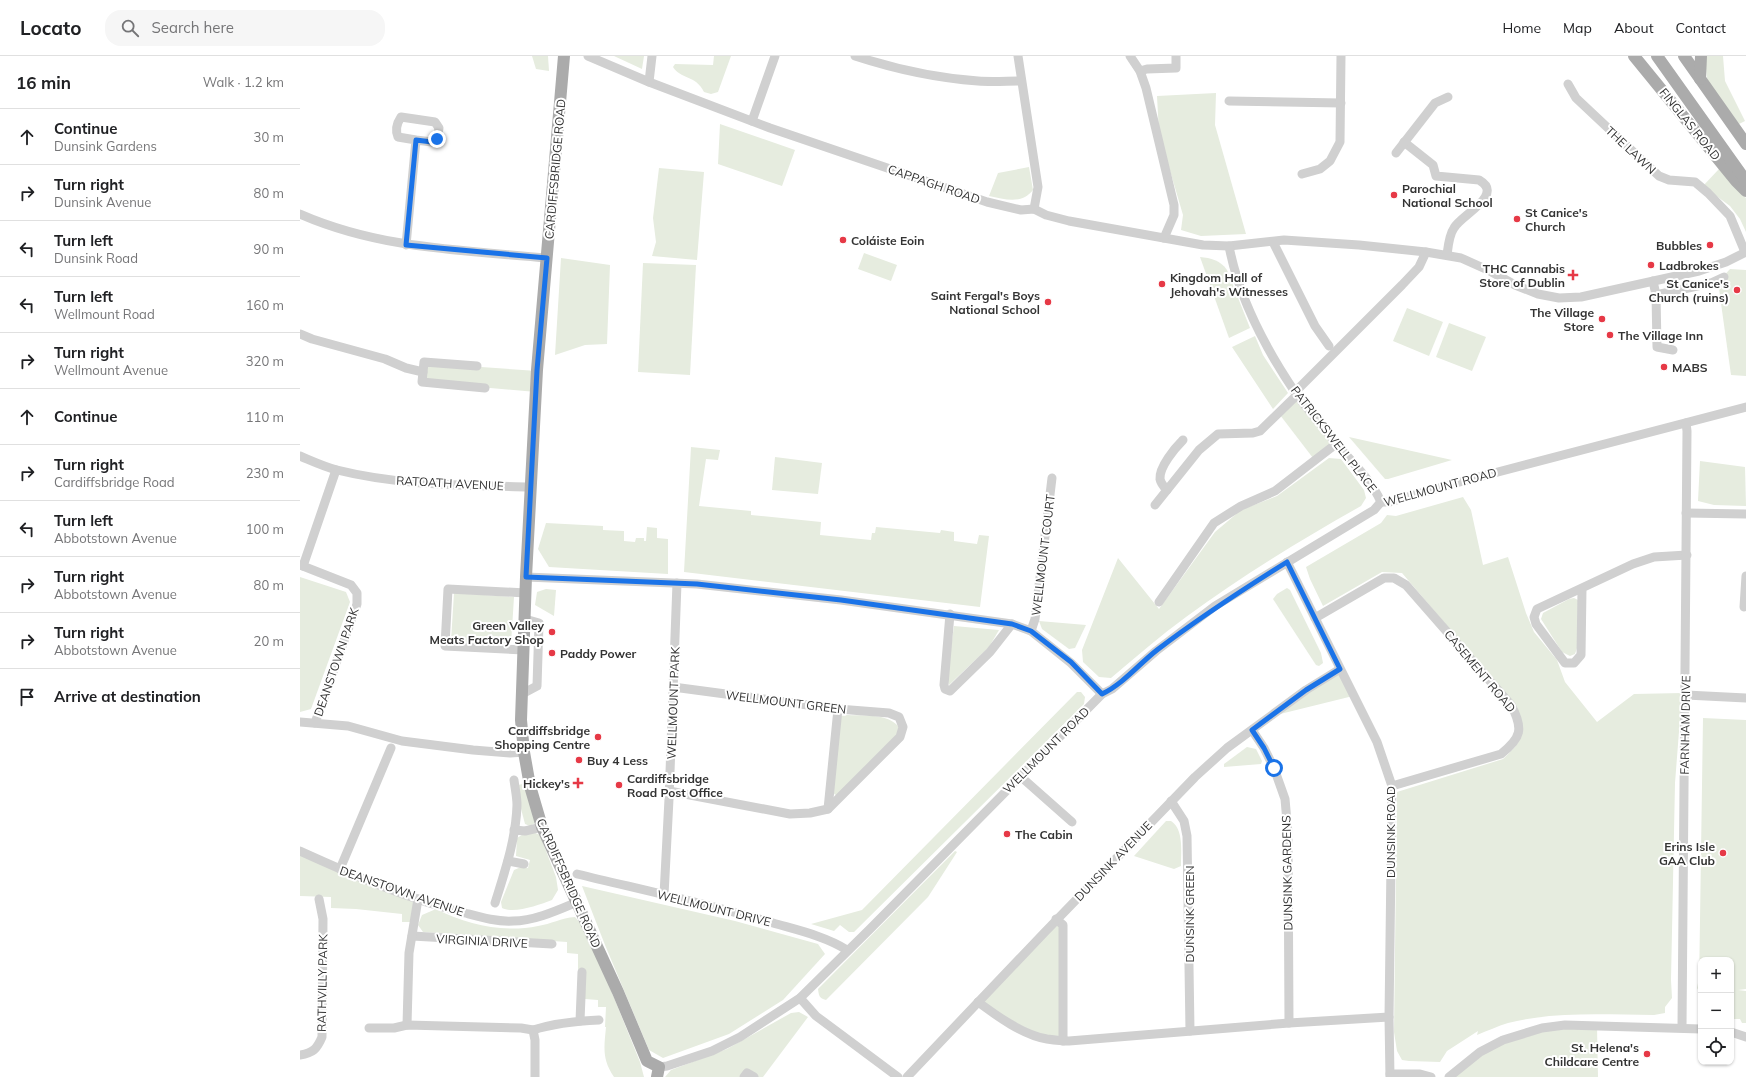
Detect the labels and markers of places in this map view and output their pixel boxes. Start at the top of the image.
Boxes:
place label: Parochial National School [1402,181,1493,210]
marker: Parochial National School [1389,190,1399,200]
place label: St Canice's Church [1525,205,1588,234]
marker: St Canice's Church [1512,214,1522,224]
place label: Coláiste Eoin [851,233,925,248]
marker: Coláiste Eoin [838,235,848,245]
place label: Bubbles [1656,238,1702,253]
marker: Bubbles [1705,240,1715,250]
place label: Ladbrokes [1659,258,1719,273]
marker: Ladbrokes [1646,260,1656,270]
place label: THC Cannabis Store of Dublin [1479,261,1565,290]
place label: Kingdom Hall of Jehovah's Witnesses [1170,270,1288,299]
marker: THC Cannabis Store of Dublin [1568,270,1578,280]
place label: St Canice's Church (ruins) [1648,276,1729,305]
marker: Kingdom Hall of Jehovah's Witnesses [1157,279,1167,289]
marker: St Canice's Church (ruins) [1732,285,1742,295]
place label: Saint Fergal's Boys National School [931,288,1040,317]
marker: Saint Fergal's Boys National School [1043,297,1053,307]
place label: The Village Store [1530,305,1594,334]
marker: The Village Store [1597,314,1607,324]
place label: The Village Inn [1618,328,1703,343]
marker: The Village Inn [1605,330,1615,340]
place label: MABS [1672,360,1708,375]
marker: MABS [1659,362,1669,372]
place label: Green Valley Meats Factory Shop [430,618,544,647]
marker: Green Valley Meats Factory Shop [547,627,557,637]
place label: Paddy Power [560,646,637,661]
marker: Paddy Power [547,648,557,658]
place label: Cardiffsbridge Shopping Centre [495,723,590,752]
marker: Cardiffsbridge Shopping Centre [593,732,603,742]
place label: Buy 4 Less [587,753,648,768]
marker: Buy 4 Less [574,755,584,765]
place label: Cardiffsbridge Road Post Office [627,771,723,800]
place label: Hickey's [523,776,570,791]
marker: Hickey's [573,778,583,788]
marker: Cardiffsbridge Road Post Office [614,780,624,790]
place label: The Cabin [1015,827,1073,842]
marker: The Cabin [1002,829,1012,839]
place label: Erins Isle GAA Club [1659,839,1715,868]
marker: Erins Isle GAA Club [1718,848,1728,858]
place label: St. Helena's Childcare Centre [1545,1040,1639,1069]
marker: St. Helena's Childcare Centre [1642,1049,1652,1059]

